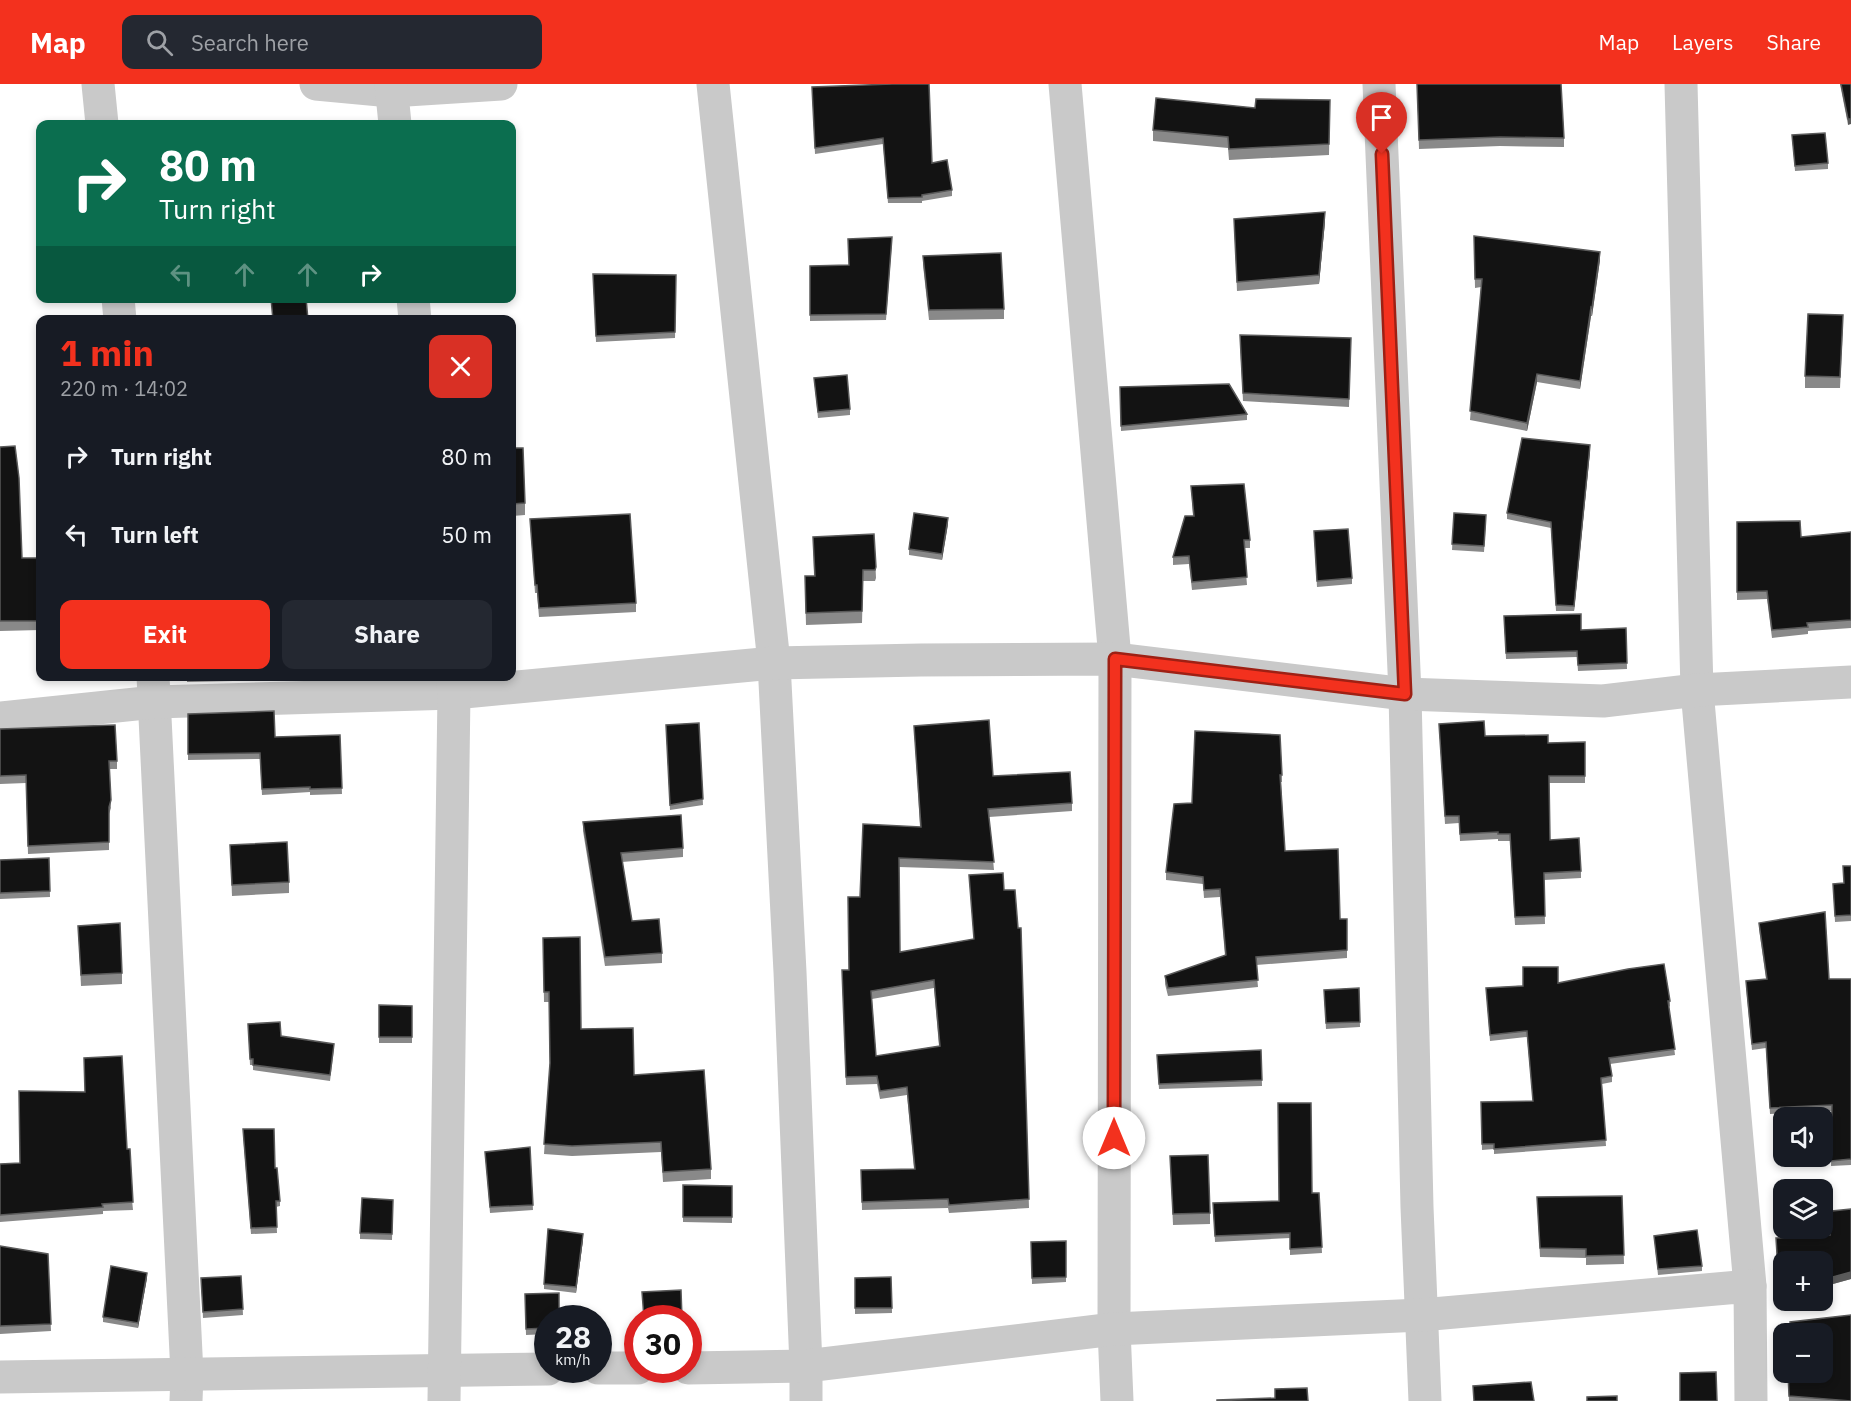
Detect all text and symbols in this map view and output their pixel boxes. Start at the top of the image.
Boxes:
search box [122,15,542,69]
text: Map [30,24,86,61]
icon: search [143,26,176,59]
text: Search here [191,28,309,57]
text: Map [1599,28,1639,56]
text: Layers [1672,28,1734,56]
text: Share [1767,28,1821,56]
pin [1356,92,1407,154]
icon: arrive [1365,101,1398,134]
text: 80 m [159,138,257,193]
icon: right [60,144,138,222]
text: Turn right [159,191,276,226]
icon: left [165,258,198,291]
icon: ahead [228,258,261,291]
icon: ahead [291,258,324,291]
icon: right [354,258,387,291]
text: 1 min [60,329,154,376]
button: close [429,335,492,398]
text: 220 m · 14:02 [60,375,188,402]
icon: right [60,440,93,473]
text: Turn right [111,442,212,471]
text: 80 m [441,442,492,471]
icon: left [60,518,93,551]
text: Turn left [111,520,199,549]
text: 50 m [441,520,492,549]
button: Exit [60,600,270,669]
button: Share [282,600,492,669]
position arrow [1082,1106,1146,1170]
map controls [1773,1107,1833,1383]
button: sound [1773,1107,1833,1167]
button: layers [1773,1179,1833,1239]
button: + [1773,1251,1833,1311]
speed limit sign: 30 [624,1305,702,1383]
text: 28 [555,1317,591,1356]
button: − [1773,1323,1833,1383]
text: km/h [555,1350,591,1369]

